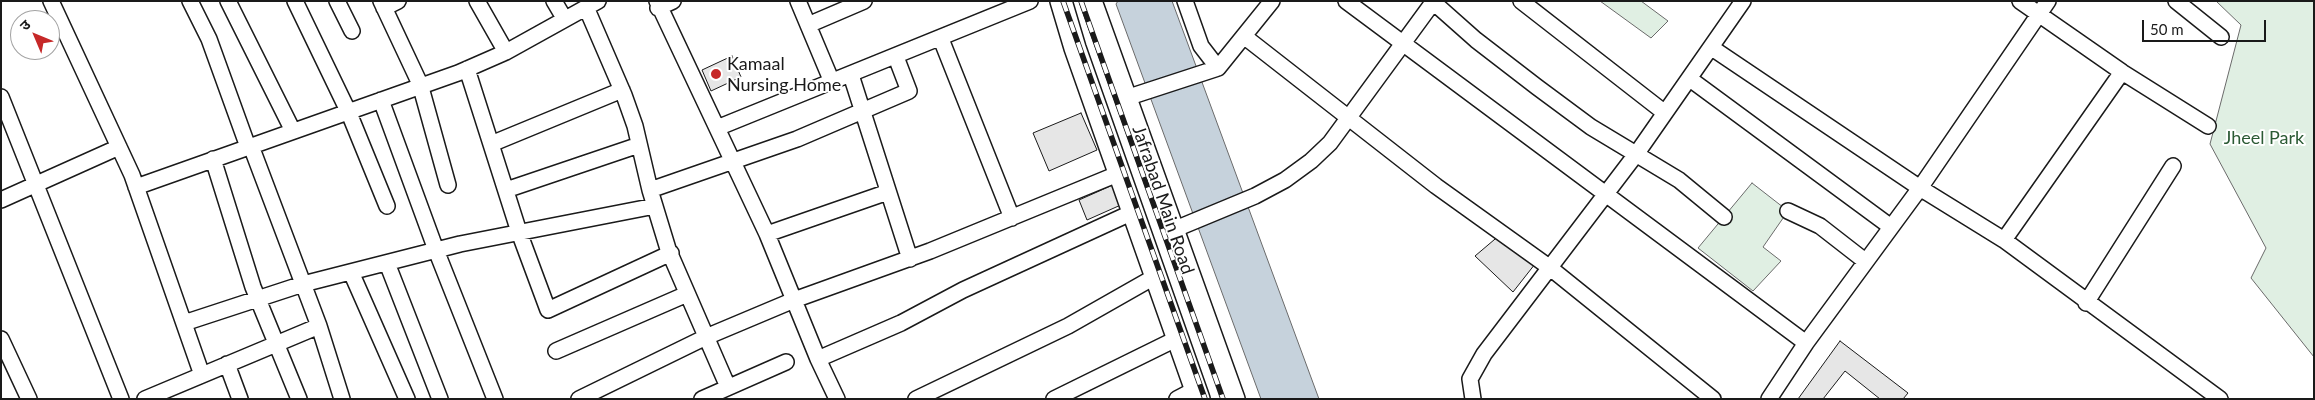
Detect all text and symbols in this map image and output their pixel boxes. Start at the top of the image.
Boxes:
north arrow [10,10,60,60]
scale bar [2145,10,2269,42]
text: उ [16,16,34,34]
text: 50 m [2150,20,2184,38]
place label: Kamaal Nursing Home [727,53,841,96]
marker: Kamaal Nursing Home [709,67,723,81]
street label: Jafrabad Main Road [1127,123,1199,277]
park label: Jheel Park [2224,127,2304,149]

